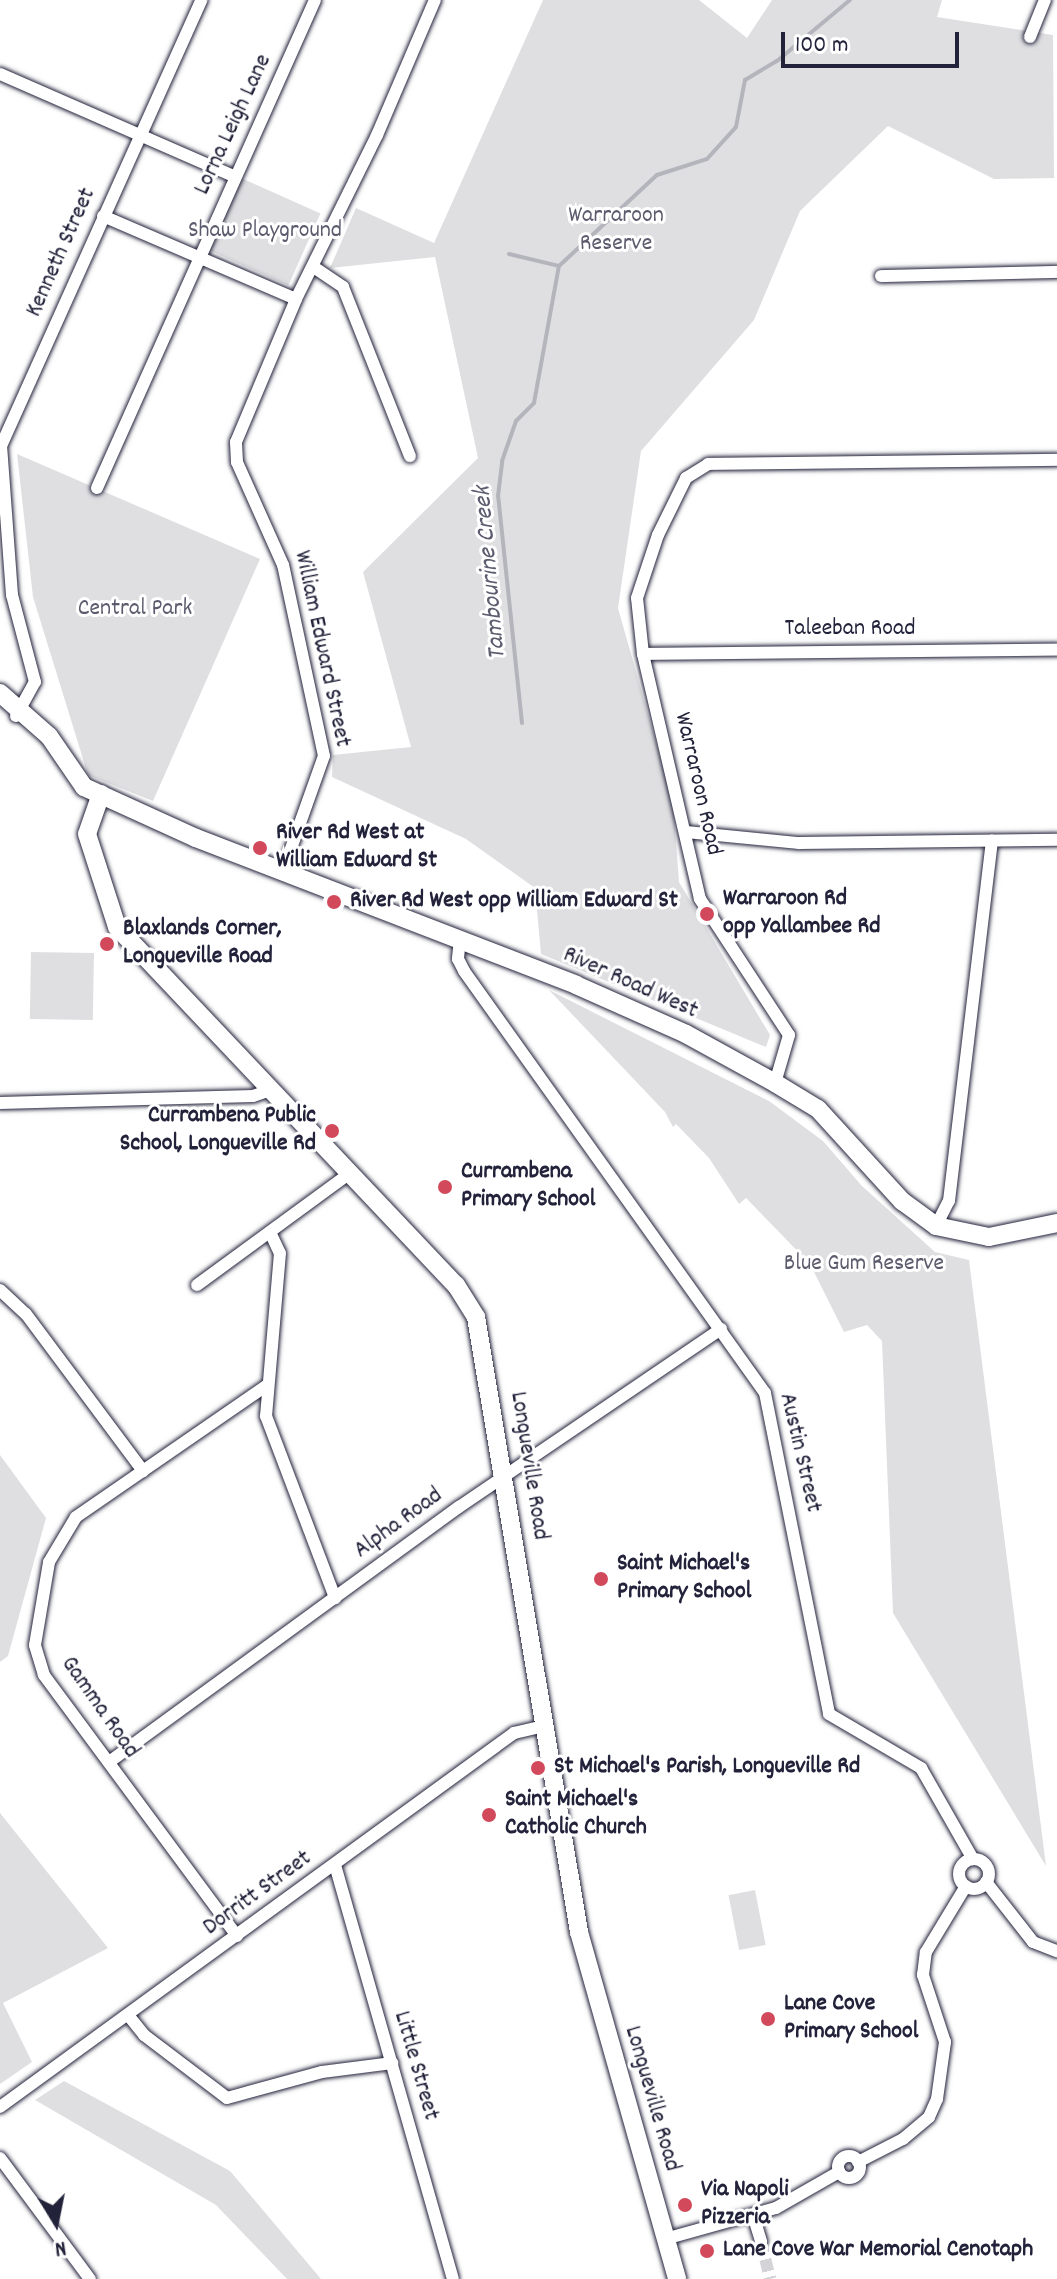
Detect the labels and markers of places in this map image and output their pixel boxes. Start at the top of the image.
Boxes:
place label: River Rd West at William Edward St [276,820,437,876]
marker: River Rd West at William Edward St [251,839,269,857]
place label: Warraroon Rd opp Yallambee Rd [723,886,880,942]
place label: River Rd West opp William Edward St [350,888,678,916]
marker: River Rd West opp William Edward St [325,893,343,911]
marker: Warraroon Rd opp Yallambee Rd [698,905,716,923]
place label: Blaxlands Corner, Longueville Road [123,916,282,972]
marker: Blaxlands Corner, Longueville Road [98,935,116,953]
place label: Currambena Public School, Longueville Rd [120,1103,316,1159]
marker: Currambena Public School, Longueville Rd [323,1122,341,1140]
place label: Currambena Primary School [461,1159,595,1215]
marker: Currambena Primary School [436,1178,454,1196]
place label: Saint Michael's Primary School [617,1551,751,1607]
marker: Saint Michael's Primary School [592,1570,610,1588]
place label: St Michael's Parish, Longueville Rd [554,1754,860,1782]
marker: St Michael's Parish, Longueville Rd [529,1759,547,1777]
place label: Saint Michael's Catholic Church [505,1787,647,1843]
marker: Saint Michael's Catholic Church [480,1806,498,1824]
place label: Lane Cove Primary School [784,1991,918,2047]
marker: Lane Cove Primary School [759,2010,777,2028]
place label: Via Napoli Pizzeria [701,2177,789,2233]
marker: Via Napoli Pizzeria [676,2196,694,2214]
place label: Lane Cove War Memorial Cenotaph [723,2237,1033,2265]
marker: Lane Cove War Memorial Cenotaph [698,2242,716,2260]

